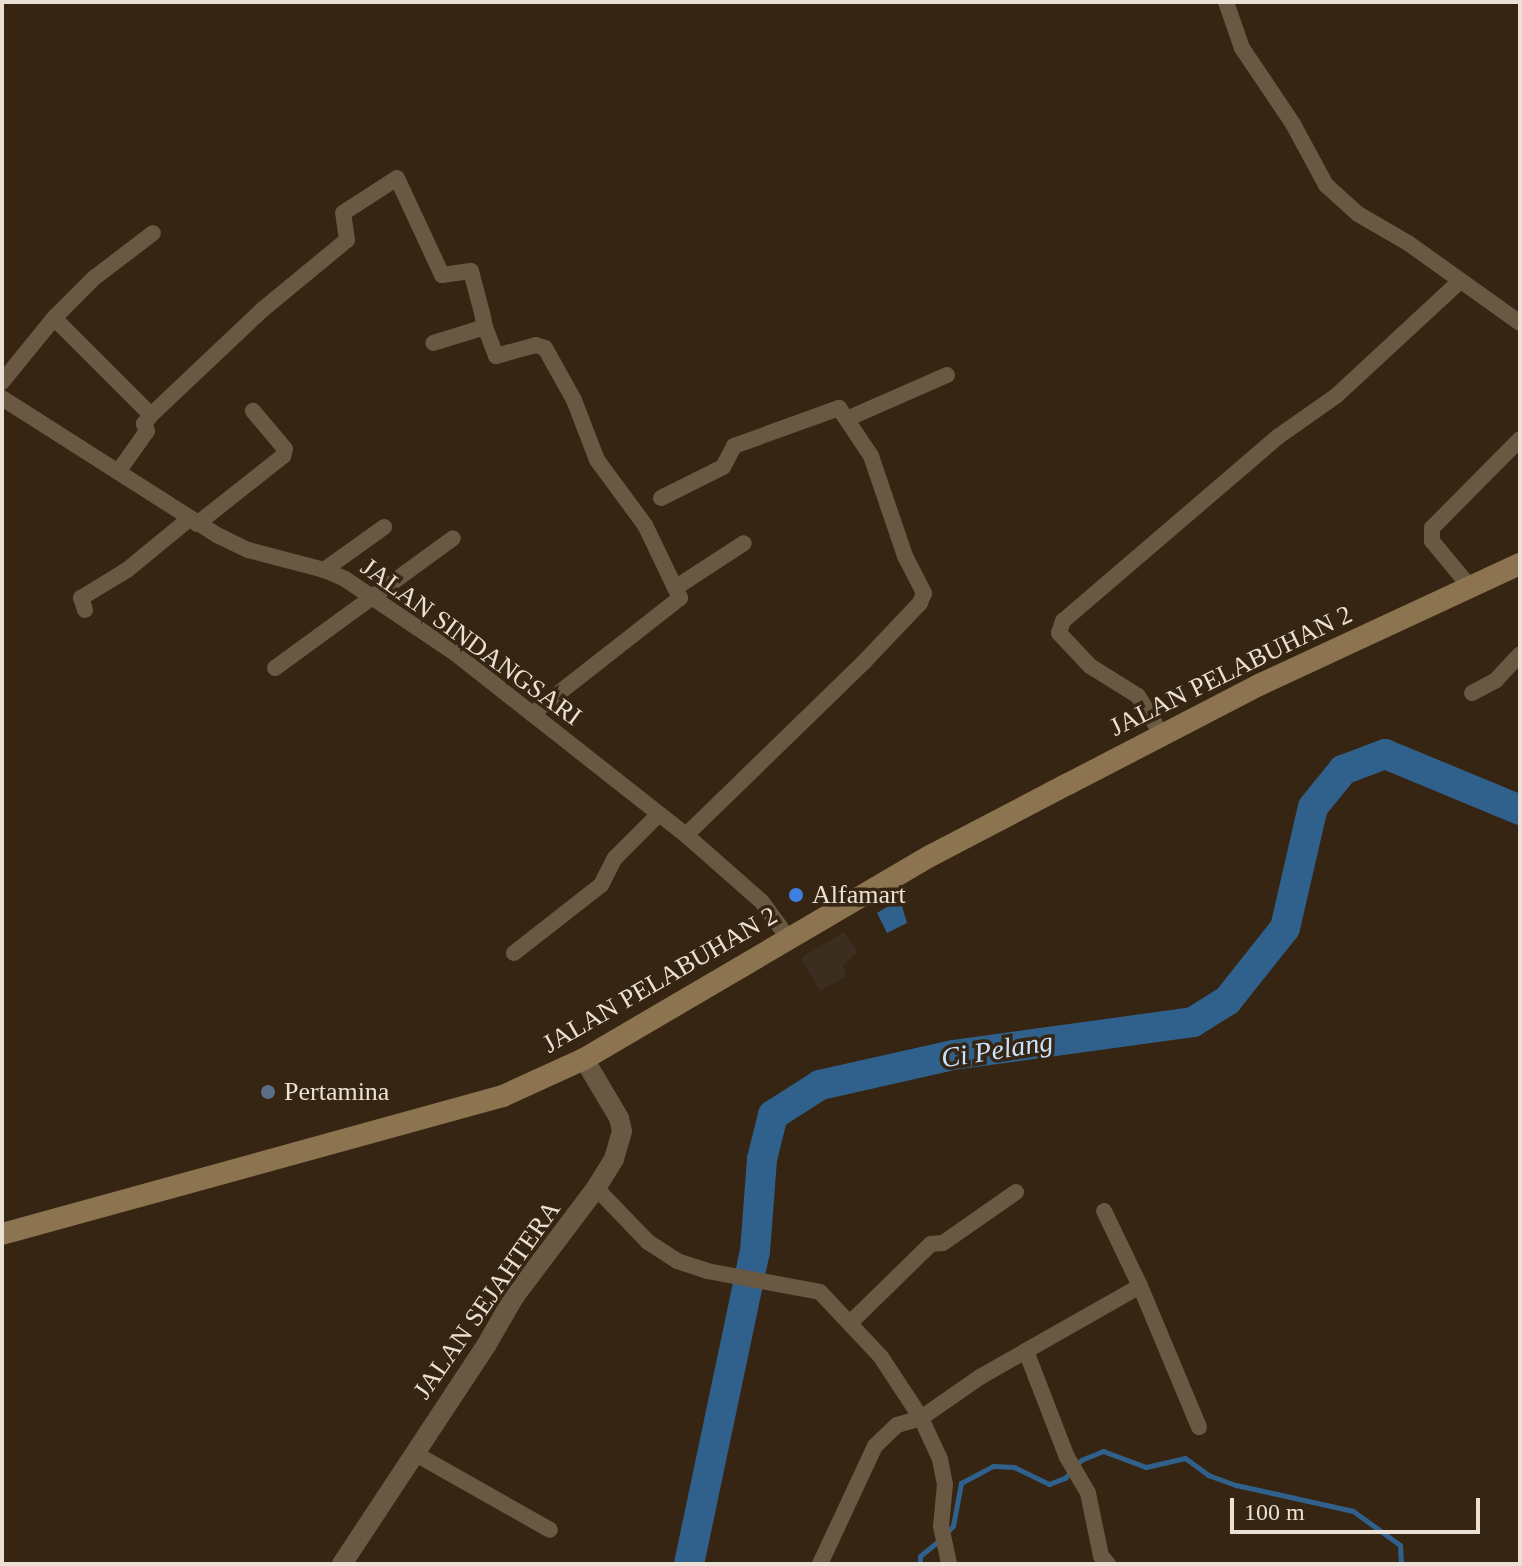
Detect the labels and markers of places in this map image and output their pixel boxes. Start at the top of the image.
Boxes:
place label: Alfamart [812,879,906,911]
marker: Alfamart [787,886,805,904]
place label: Pertamina [284,1076,389,1108]
marker: Pertamina [259,1083,277,1101]

